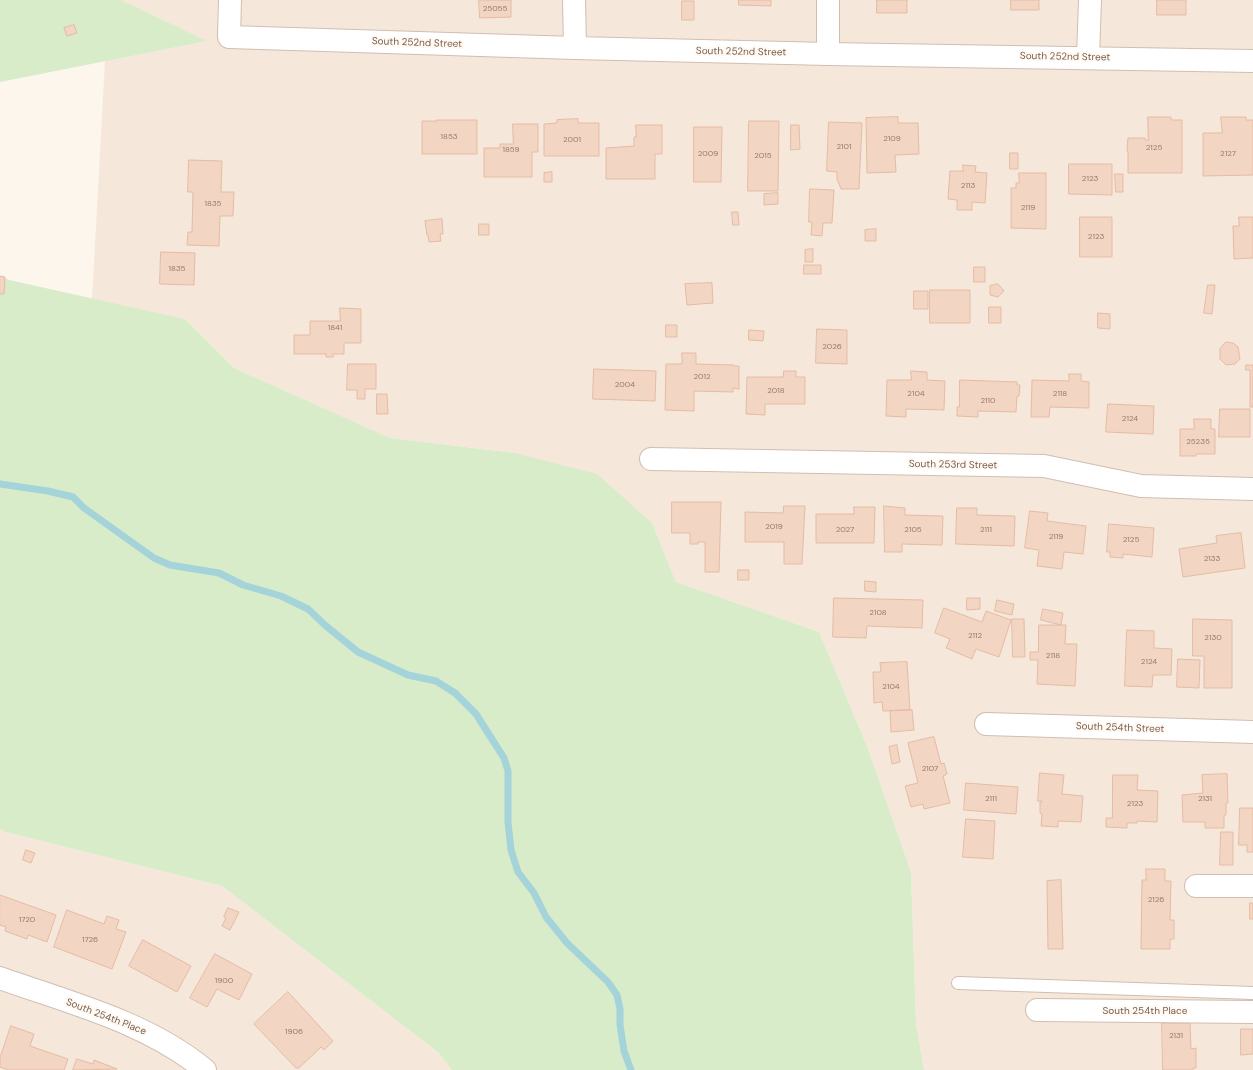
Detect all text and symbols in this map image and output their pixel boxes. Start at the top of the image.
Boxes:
house number: 25055 [483,4,507,14]
street label: South 252nd Street [372,35,462,51]
street label: South 252nd Street [696,45,786,59]
street label: South 252nd Street [1020,50,1110,64]
house number: 1853 [441,132,457,142]
house number: 2109 [883,134,901,144]
house number: 2001 [563,135,581,145]
house number: 2101 [836,142,852,152]
house number: 2125 [1146,143,1162,153]
house number: 1859 [502,145,520,155]
house number: 2009 [698,149,718,159]
house number: 2127 [1220,149,1236,159]
house number: 2015 [754,151,772,161]
house number: 2123 [1082,174,1098,184]
house number: 2113 [961,181,975,191]
house number: 1835 [205,199,221,209]
house number: 2119 [1021,203,1035,213]
house number: 2123 [1088,232,1104,242]
house number: 1835 [169,264,185,274]
house number: 1841 [328,323,342,333]
house number: 2026 [822,342,842,352]
house number: 2012 [693,372,711,382]
house number: 2004 [615,380,635,390]
house number: 2018 [767,386,785,396]
house number: 2104 [907,389,925,399]
house number: 2118 [1053,389,1067,399]
house number: 2110 [980,396,996,406]
house number: 2124 [1122,414,1138,424]
house number: 25235 [1186,437,1210,447]
street label: South 253rd Street [909,458,997,472]
house number: 2019 [765,522,783,532]
house number: 2027 [836,525,854,535]
house number: 2105 [904,525,922,535]
house number: 2111 [980,525,992,535]
house number: 2119 [1049,532,1063,542]
house number: 2125 [1123,535,1139,545]
house number: 2133 [1204,554,1220,564]
house number: 2108 [869,608,887,618]
house number: 2112 [968,631,982,641]
house number: 2130 [1204,633,1222,643]
house number: 2118 [1046,651,1060,661]
house number: 2124 [1141,657,1157,667]
house number: 2104 [882,682,900,692]
street label: South 254th Street [1076,720,1164,736]
house number: 2107 [922,764,938,774]
house number: 2111 [985,794,997,804]
house number: 2131 [1198,794,1212,804]
house number: 2123 [1127,799,1143,809]
house number: 2126 [1148,895,1164,905]
house number: 1720 [19,915,35,925]
house number: 1726 [82,935,98,945]
house number: 1900 [215,976,233,986]
street label: South 254th Place [64,996,148,1038]
street label: South 254th Place [1103,1005,1187,1017]
house number: 1906 [285,1027,303,1037]
house number: 2131 [1169,1031,1183,1041]

